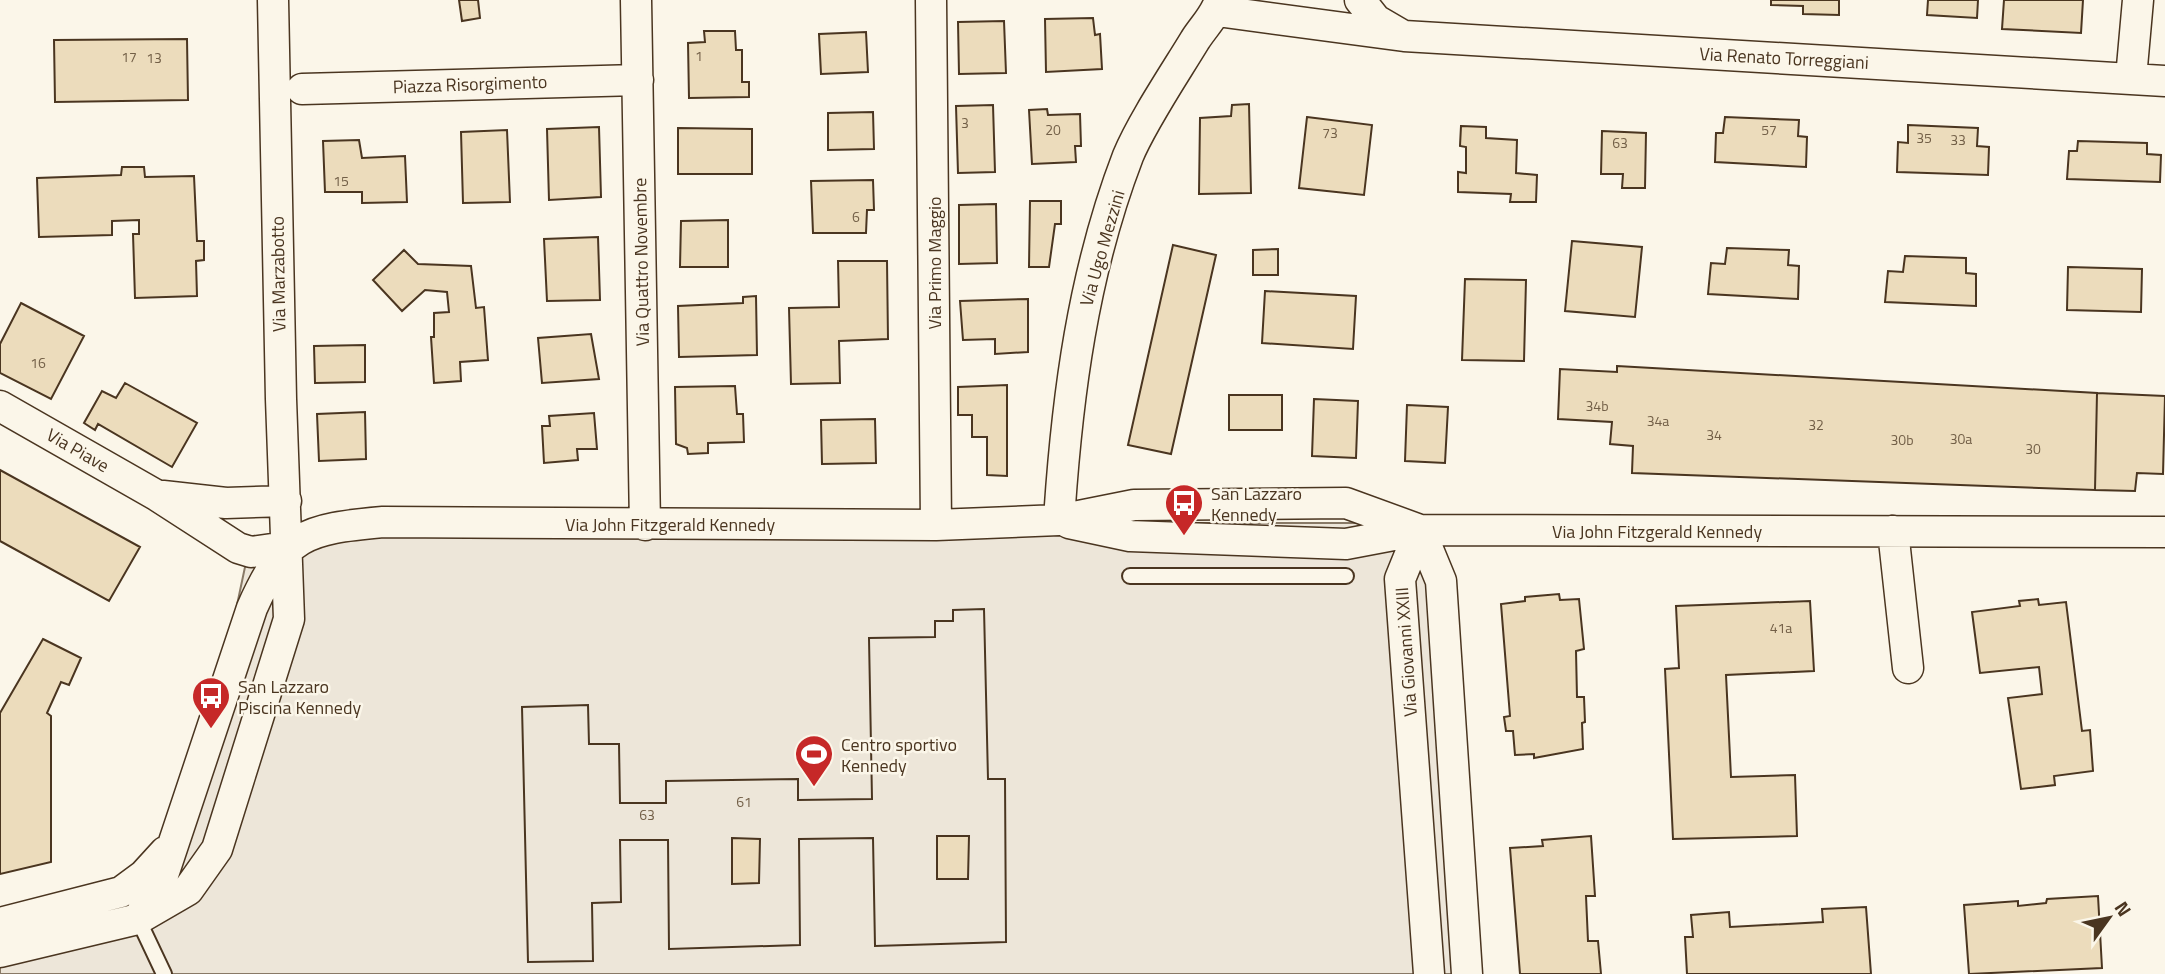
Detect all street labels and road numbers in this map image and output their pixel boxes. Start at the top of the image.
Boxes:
street label: Via Renato Torreggiani [1699,40,1869,76]
street label: Piazza Risorgimento [392,68,548,100]
street label: Via Quattro Novembre [626,177,656,347]
street label: Via Ugo Mezzini [1073,187,1131,309]
street label: Via Primo Maggio [921,197,948,329]
street label: Via Marzabotto [263,216,293,332]
street label: Via Piave [42,421,114,479]
street label: Via John Fitzgerald Kennedy [565,511,775,538]
street label: Via John Fitzgerald Kennedy [1552,518,1762,545]
street label: Via Giovanni XXIII [1388,586,1424,718]

